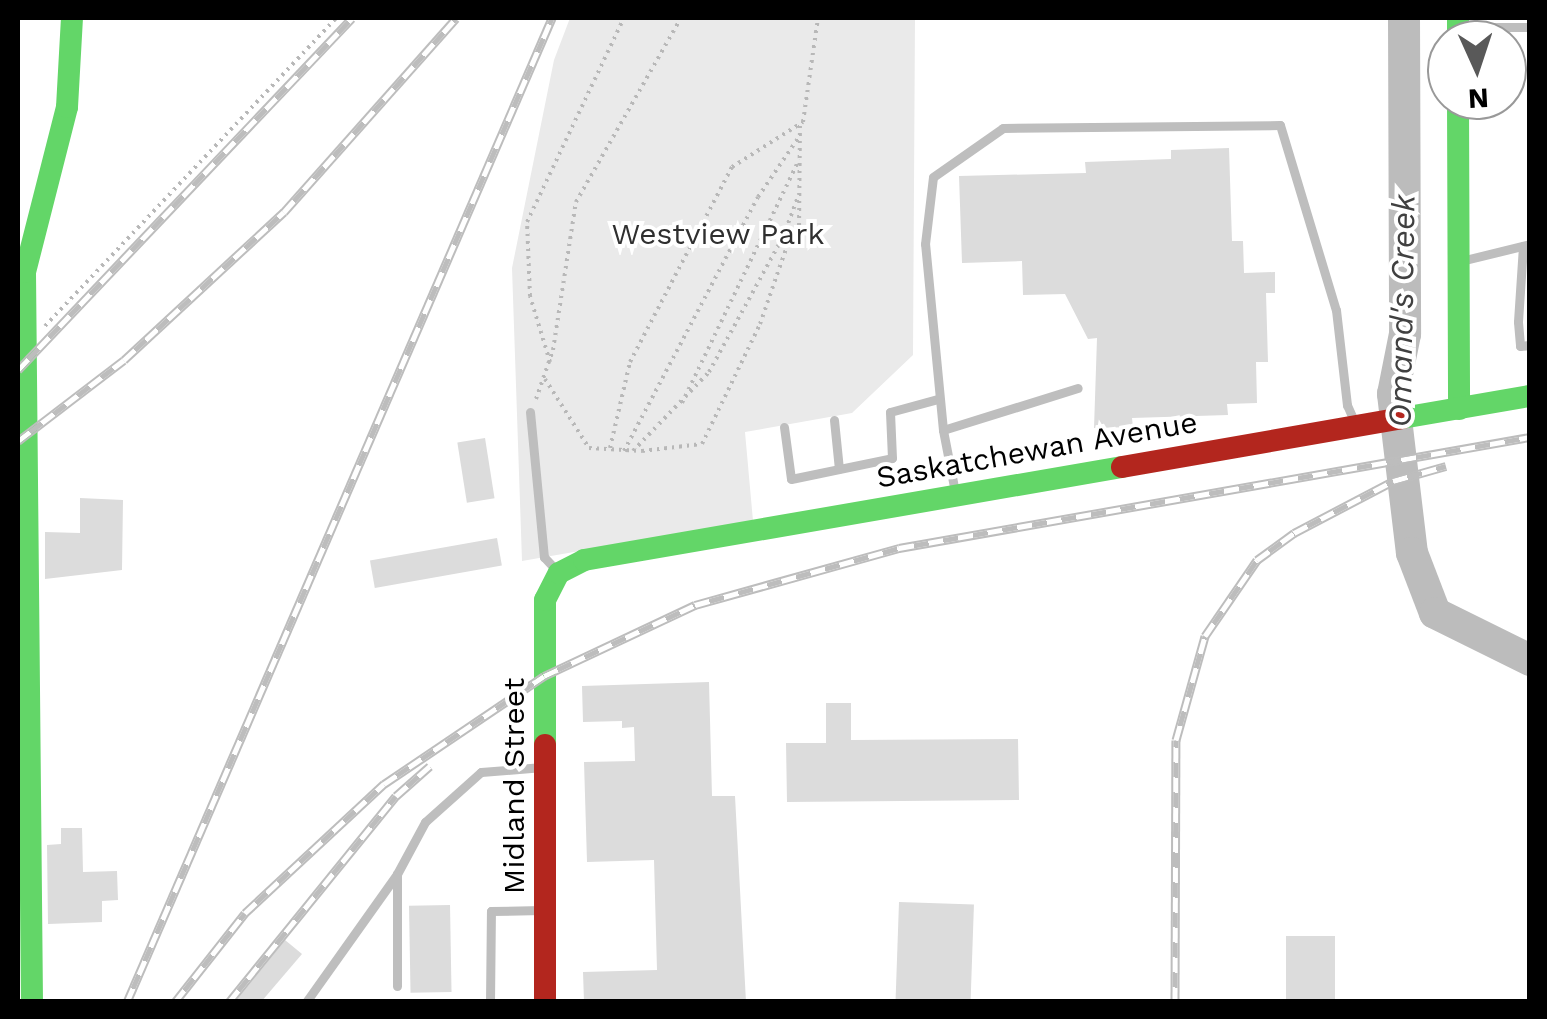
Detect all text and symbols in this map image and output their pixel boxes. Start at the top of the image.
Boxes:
north arrow [1427,20,1527,120]
text: N [1467,81,1490,115]
water label: Omand's Creek [1381,194,1423,428]
park label: Westview Park [611,216,825,252]
street label: Saskatchewan Avenue [873,404,1201,496]
street label: Midland Street [496,678,532,894]

